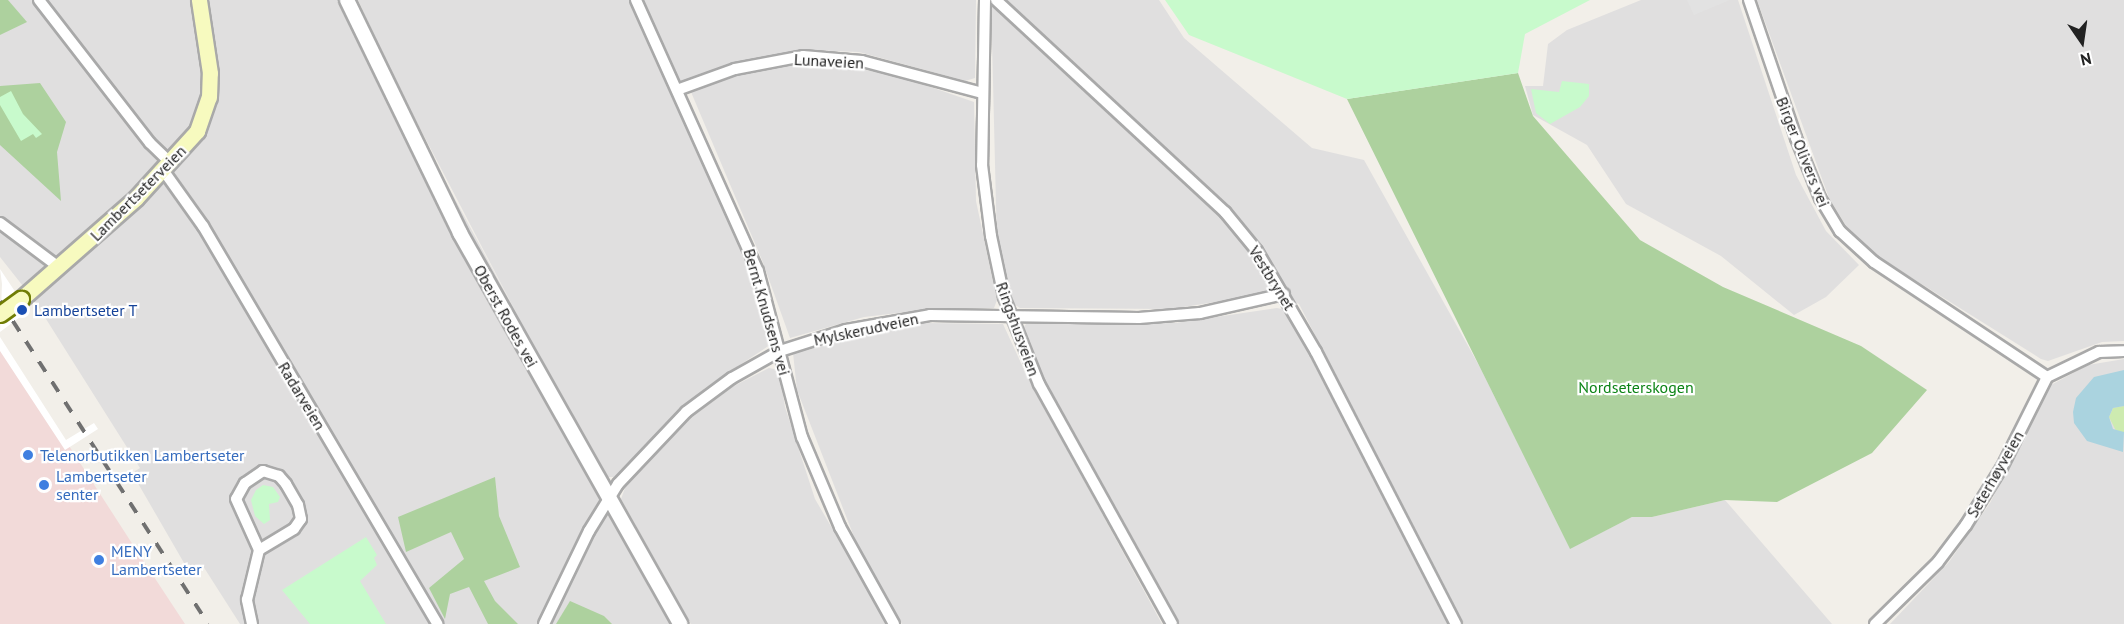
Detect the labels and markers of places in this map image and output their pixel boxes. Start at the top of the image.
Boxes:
place label: Lambertseter T [34,300,138,320]
marker: Lambertseter T [15,303,29,317]
place label: Telenorbutikken Lambertseter [40,445,244,465]
marker: Telenorbutikken Lambertseter [21,448,35,462]
place label: Lambertseter senter [56,466,147,504]
marker: Lambertseter senter [37,478,51,492]
place label: MENY Lambertseter [111,541,202,579]
marker: MENY Lambertseter [92,553,106,567]

